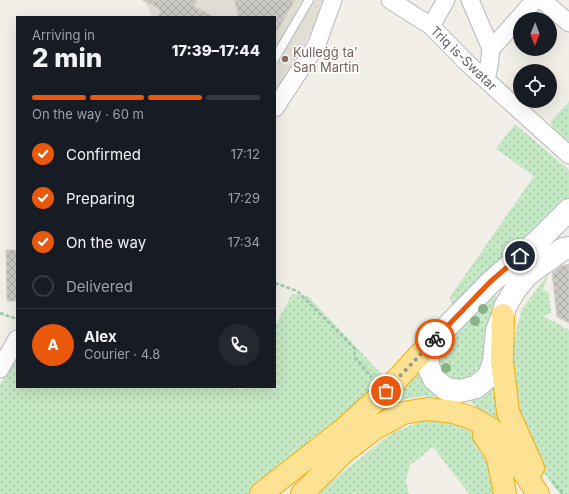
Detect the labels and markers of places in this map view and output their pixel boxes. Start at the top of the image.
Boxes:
place label: Kulleġġ ta' San Martin [293,44,359,75]
marker: Kulleġġ ta' San Martin [280,54,290,64]
pin [503,239,537,273]
pin [369,374,403,408]

